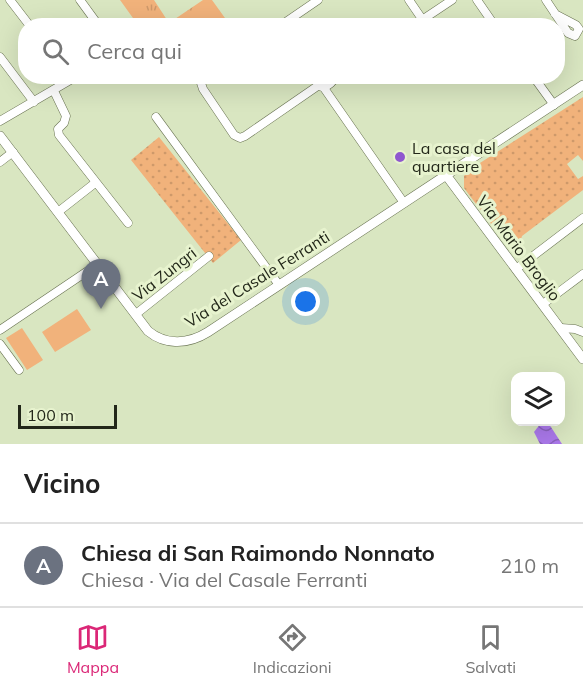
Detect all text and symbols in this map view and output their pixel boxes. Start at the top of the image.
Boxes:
search box [18,18,565,84]
icon: search [39,35,72,68]
text: Cerca qui [87,37,182,65]
place label: La casa del quartiere [412,138,496,176]
marker: La casa del quartiere [393,150,407,164]
street label: Via Mario Broglio [473,191,565,305]
street label: Via del Casale Ferranti [181,226,333,332]
street label: Via Zungri [128,243,200,305]
pin: A [82,260,120,309]
your location [291,287,320,316]
map controls [511,372,565,426]
button: layers [511,372,565,426]
scale bar [18,402,117,430]
text: 100 m [27,405,74,425]
text: Vicino [24,467,101,500]
text: Chiesa di San Raimondo Nonnato [81,539,435,567]
text: A [36,553,51,578]
text: 210 m [500,553,559,578]
text: Chiesa · Via del Casale Ferranti [81,567,368,592]
tab: Mappa [67,621,119,677]
tab: Indicazioni [253,621,332,677]
tab: Salvati [465,621,516,677]

